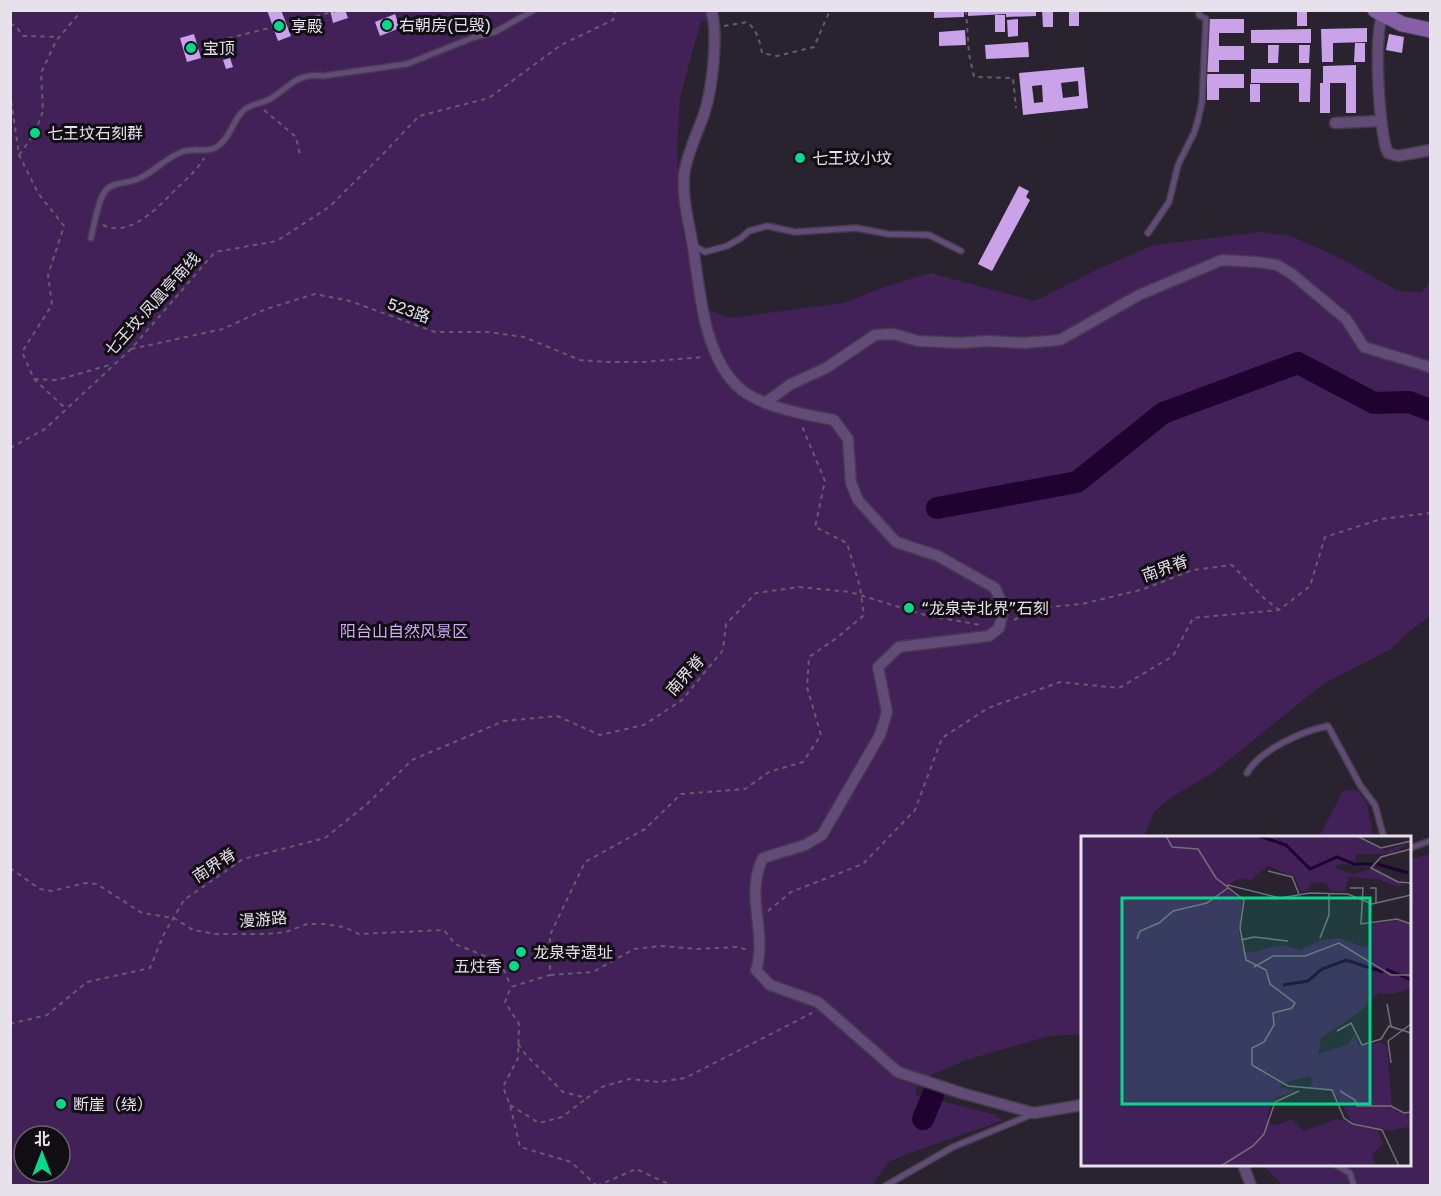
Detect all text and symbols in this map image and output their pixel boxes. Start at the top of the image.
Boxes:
place label: 右朝房(已毁) [399,15,491,35]
place label: 享殿 [291,16,323,36]
marker: 右朝房(已毁) [380,18,394,32]
marker: 享殿 [272,19,286,33]
place label: 宝顶 [203,38,235,58]
marker: 宝顶 [184,41,198,55]
place label: 七王坟石刻群 [47,123,143,143]
marker: 七王坟石刻群 [28,126,42,140]
place label: 七王坟小坟 [812,148,892,168]
marker: 七王坟小坟 [793,151,807,165]
street label: 七王坟·凤凰亭南线 [100,248,204,360]
street label: 523路 [385,293,433,327]
street label: 南界脊 [1139,550,1191,586]
place label: “龙泉寺北界”石刻 [921,598,1049,618]
marker: “龙泉寺北界”石刻 [902,601,916,615]
park label: 阳台山自然风景区 [340,621,468,641]
street label: 南界脊 [662,650,708,700]
inset map [1081,836,1411,1166]
street label: 南界脊 [188,844,240,886]
street label: 漫游路 [238,907,288,931]
place label: 龙泉寺遗址 [533,942,613,962]
marker: 龙泉寺遗址 [514,945,528,959]
place label: 五炷香 [454,956,502,976]
marker: 五炷香 [507,959,521,973]
place label: 断崖（绕） [73,1094,153,1114]
marker: 断崖（绕） [54,1097,68,1111]
north arrow [12,1124,72,1184]
text: 北 [34,1129,50,1149]

